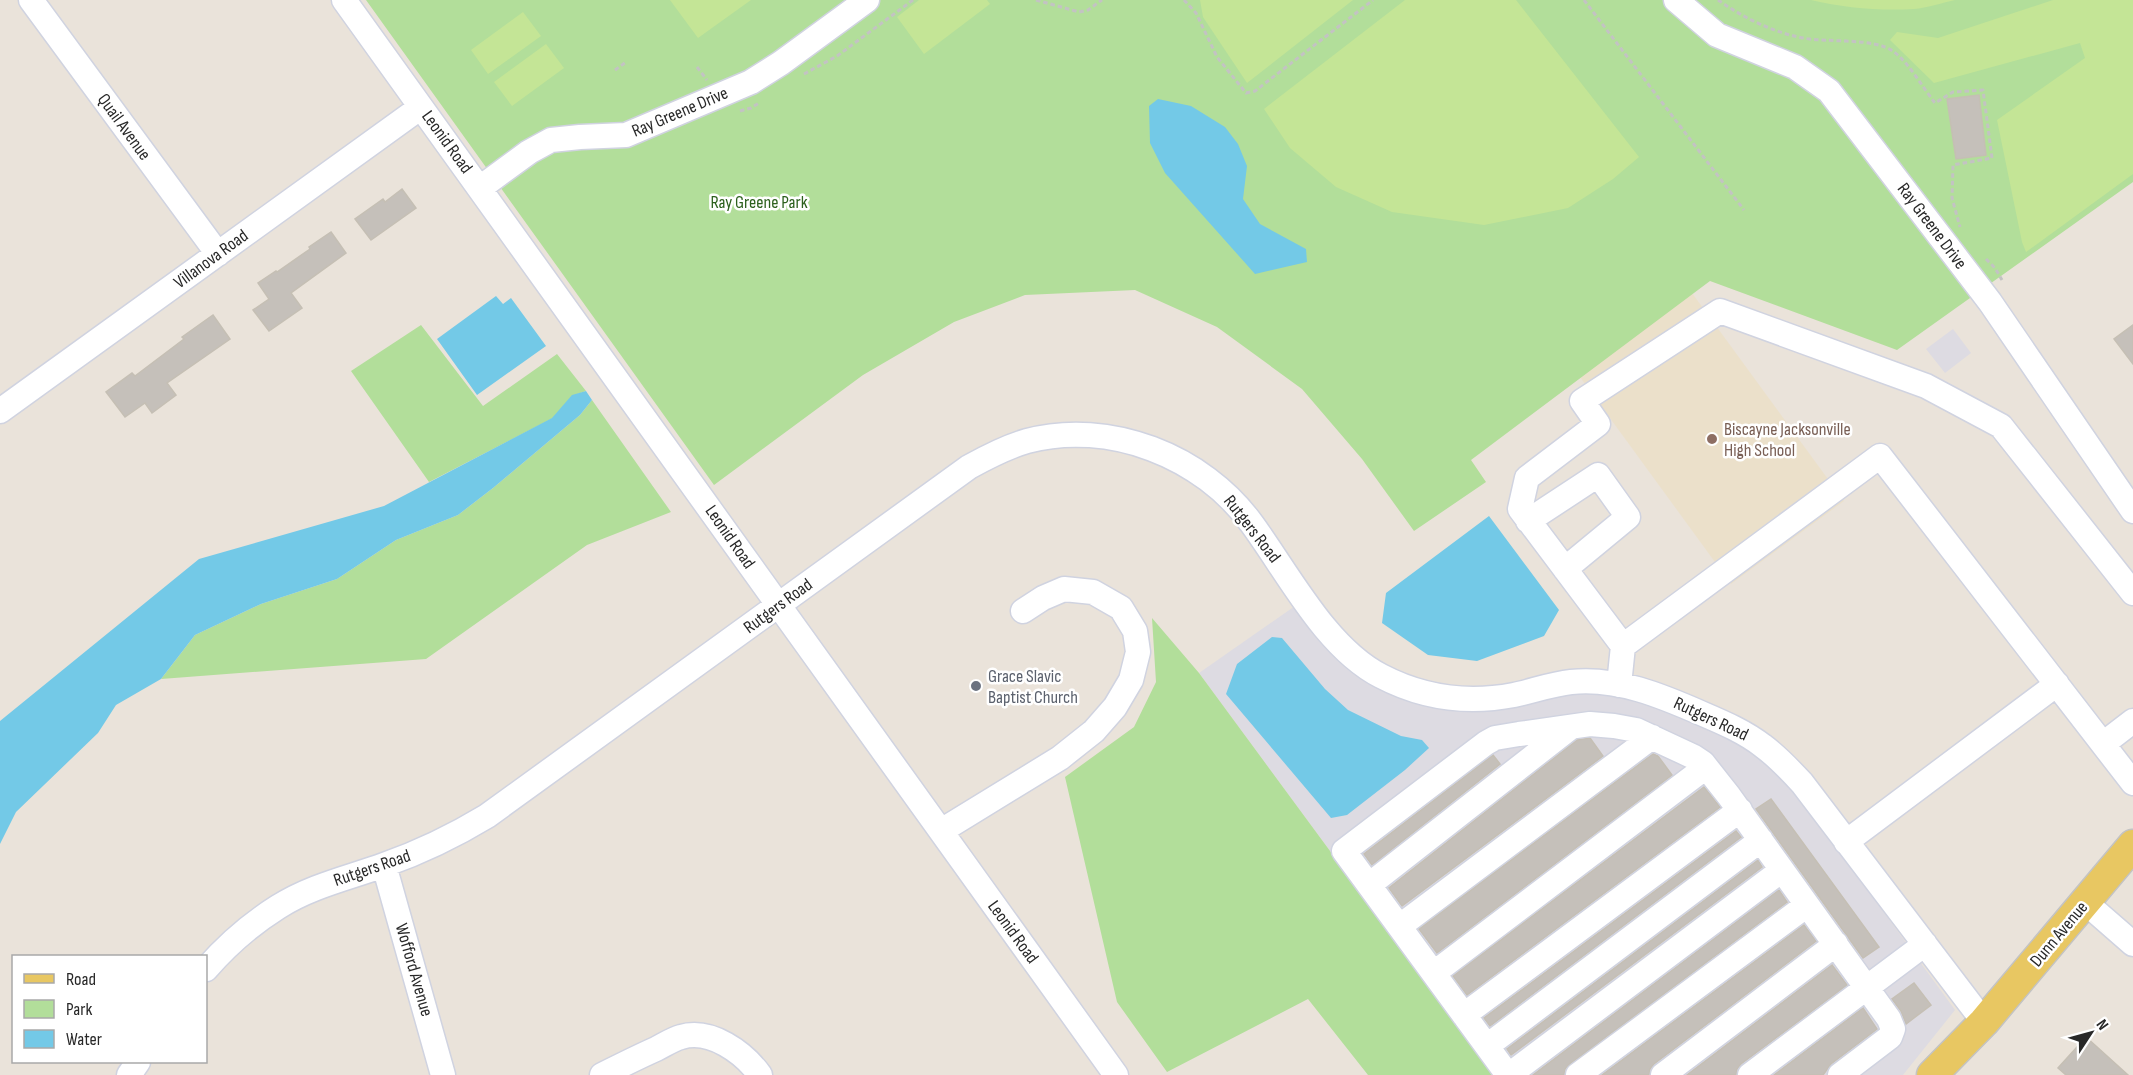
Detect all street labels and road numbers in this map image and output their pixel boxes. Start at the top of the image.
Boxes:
street label: Ray Greene Drive [629,82,731,142]
street label: Quail Avenue [93,90,155,164]
street label: Leonid Road [417,106,477,178]
street label: Ray Greene Drive [1893,179,1971,273]
street label: Villanova Road [170,225,252,293]
street label: Rutgers Road [1219,491,1285,567]
street label: Leonid Road [701,501,759,573]
street label: Rutgers Road [740,574,816,638]
street label: Rutgers Road [1670,693,1752,745]
street label: Rutgers Road [331,845,413,891]
street label: Leonid Road [983,896,1043,968]
street label: Dunn Avenue [2026,897,2092,971]
street label: Wofford Avenue [391,921,437,1019]

